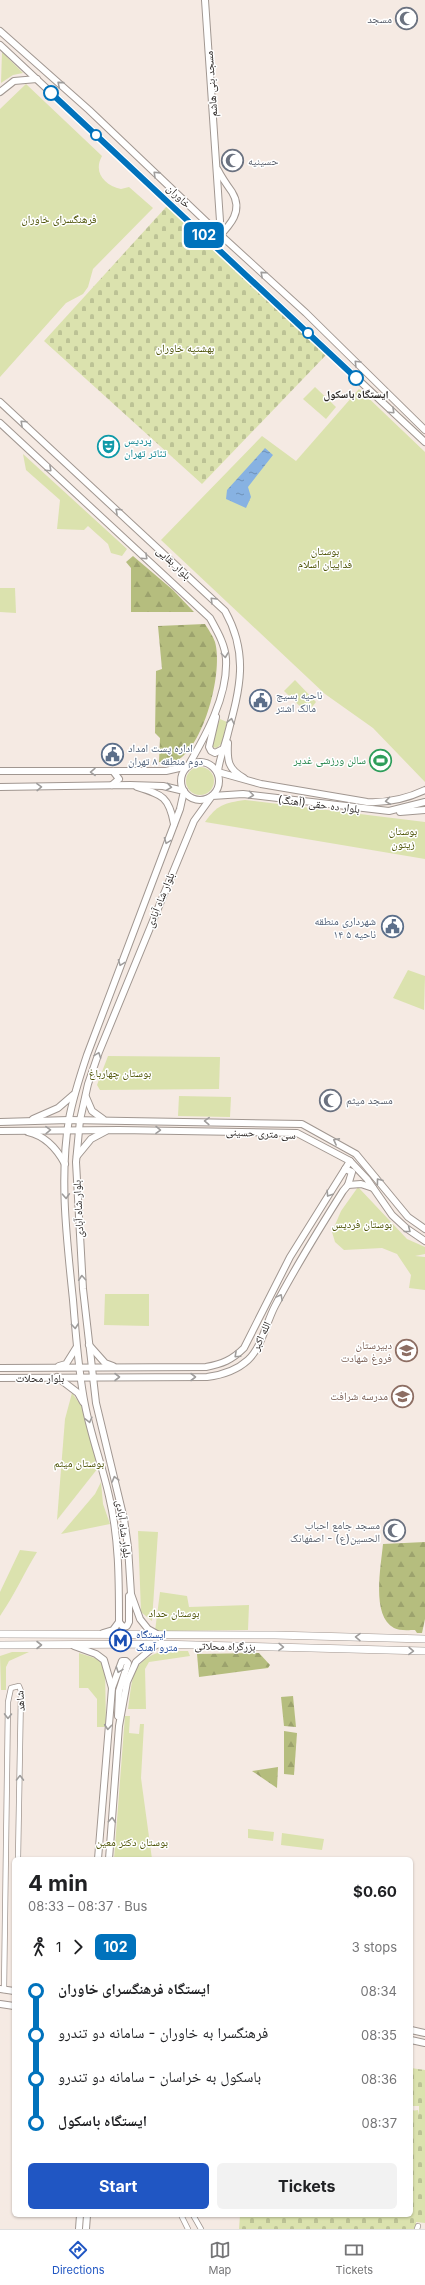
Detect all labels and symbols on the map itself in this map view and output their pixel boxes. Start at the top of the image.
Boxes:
mosque icon: مسجد [394,6,420,32]
place label: مسجد [367,12,392,26]
street label: مسجد بنی هاشم [202,50,221,118]
one-way arrow [57,82,64,89]
unlabelled marker [43,85,59,101]
unlabelled marker [90,129,102,141]
mosque icon: حسینیه [220,148,246,174]
place label: حسینیه [248,154,278,168]
one-way arrow [153,171,161,179]
street label: خاوران [164,181,194,211]
park label: فرهنگسرای خاوران [21,212,97,226]
line badge: 102 [181,222,227,248]
one-way arrow [260,271,268,279]
unlabelled marker [302,327,314,339]
park label: بهشتیه خاوران [156,341,214,355]
one-way arrow [355,360,362,368]
marker: ایستگاه باسکول [348,370,364,386]
place label: ایستگاه باسکول [323,387,389,402]
one-way arrow [387,406,395,414]
one-way arrow [20,420,28,428]
theatre icon: پردیس تئاتر تهران [96,433,122,459]
place label: پردیس تئاتر تهران [124,433,167,460]
one-way arrow [44,464,52,471]
one-way arrow [115,508,123,516]
street label: بلوار بقایی [154,543,194,583]
park label: بوستان فداییان اسلام [298,544,353,571]
one-way arrow [140,552,148,560]
one-way arrow [210,597,218,605]
one-way arrow [220,652,229,659]
public building icon: ناحیه بسیج مالک اشتر [248,688,274,714]
place label: ناحیه بسیج مالک اشتر [275,688,322,715]
one-way arrow [226,718,235,725]
public building icon: اداره پست امداد دوم منطقه ۸ تهران [100,741,126,767]
place label: اداره پست امداد دوم منطقه ۸ تهران [128,741,204,768]
sports icon: سالن ورزشی غدیر [368,747,394,773]
place label: سالن ورزشی غدیر [293,753,366,767]
one-way arrow [90,768,96,776]
one-way arrow [36,782,42,791]
one-way arrow [166,782,172,791]
one-way arrow [248,790,254,799]
street label: بلوار ده حقی (آهنگ) [277,792,361,816]
one-way arrow [385,796,391,805]
park label: بوستان زیتون [389,824,417,851]
one-way arrow [164,838,172,845]
street label: بلوار شاه آبادی [143,870,177,930]
place label: شهرداری منطقه ۱۴ ناحیه ۵ [314,914,376,941]
public building icon: شهرداری منطقه ۱۴ ناحیه ۵ [379,914,405,940]
one-way arrow [118,959,126,966]
one-way arrow [94,1052,102,1059]
park label: بوستان چهارباغ [89,1066,151,1080]
mosque icon: مسجد میثم [318,1087,344,1113]
place label: مسجد میثم [346,1093,393,1108]
one-way arrow [204,1117,210,1125]
street label: سی متری حسینی [226,1124,296,1142]
one-way arrow [45,1126,51,1134]
one-way arrow [155,1126,161,1134]
one-way arrow [333,1139,340,1146]
one-way arrow [377,1179,384,1186]
street label: بلوار شاه آبادی [69,1180,87,1238]
one-way arrow [327,1190,334,1197]
one-way arrow [61,1193,70,1199]
park label: بوستان فردیس [332,1217,392,1231]
one-way arrow [403,1225,411,1232]
one-way arrow [77,1275,86,1281]
one-way arrow [275,1294,283,1301]
street label: الله اکبر [248,1319,274,1354]
one-way arrow [71,1323,80,1329]
place label: دبیرستان فروغ شهادت [341,1338,392,1365]
school or university icon: دبیرستان فروغ شهادت [394,1338,420,1364]
one-way arrow [234,1350,242,1357]
street label: بلوار محلات [16,1371,64,1385]
one-way arrow [114,1373,120,1381]
one-way arrow [190,1373,196,1381]
school or university icon: مدرسه شرافت [390,1383,416,1409]
place label: مدرسه شرافت [330,1389,388,1403]
one-way arrow [84,1416,93,1423]
park label: بوستان میثم [54,1456,104,1471]
one-way arrow [111,1476,120,1483]
street label: بلوار شاه آبادی [113,1499,135,1559]
place label: مسجد جامع احباب الحسین(ع) - اصفهانک [290,1518,380,1545]
mosque icon: مسجد جامع احباب الحسین(ع) - اصفهانک [382,1518,408,1544]
park label: بوستان حداد [148,1606,200,1620]
metro station icon: ایستگاه مترو آهنگ [108,1627,134,1653]
place label: ایستگاه مترو آهنگ [136,1627,178,1654]
one-way arrow [355,1633,361,1641]
street label: بزرگراه محلاتی [194,1638,256,1654]
one-way arrow [36,1641,42,1649]
one-way arrow [278,1643,284,1651]
one-way arrow [408,1647,414,1655]
one-way arrow [115,1667,123,1674]
street label: شاهد [12,1690,28,1712]
one-way arrow [4,1713,12,1719]
one-way arrow [104,1724,113,1730]
one-way arrow [15,1775,24,1781]
one-way arrow [107,1817,116,1823]
park label: بوستان دکتر معین [96,1835,168,1849]

